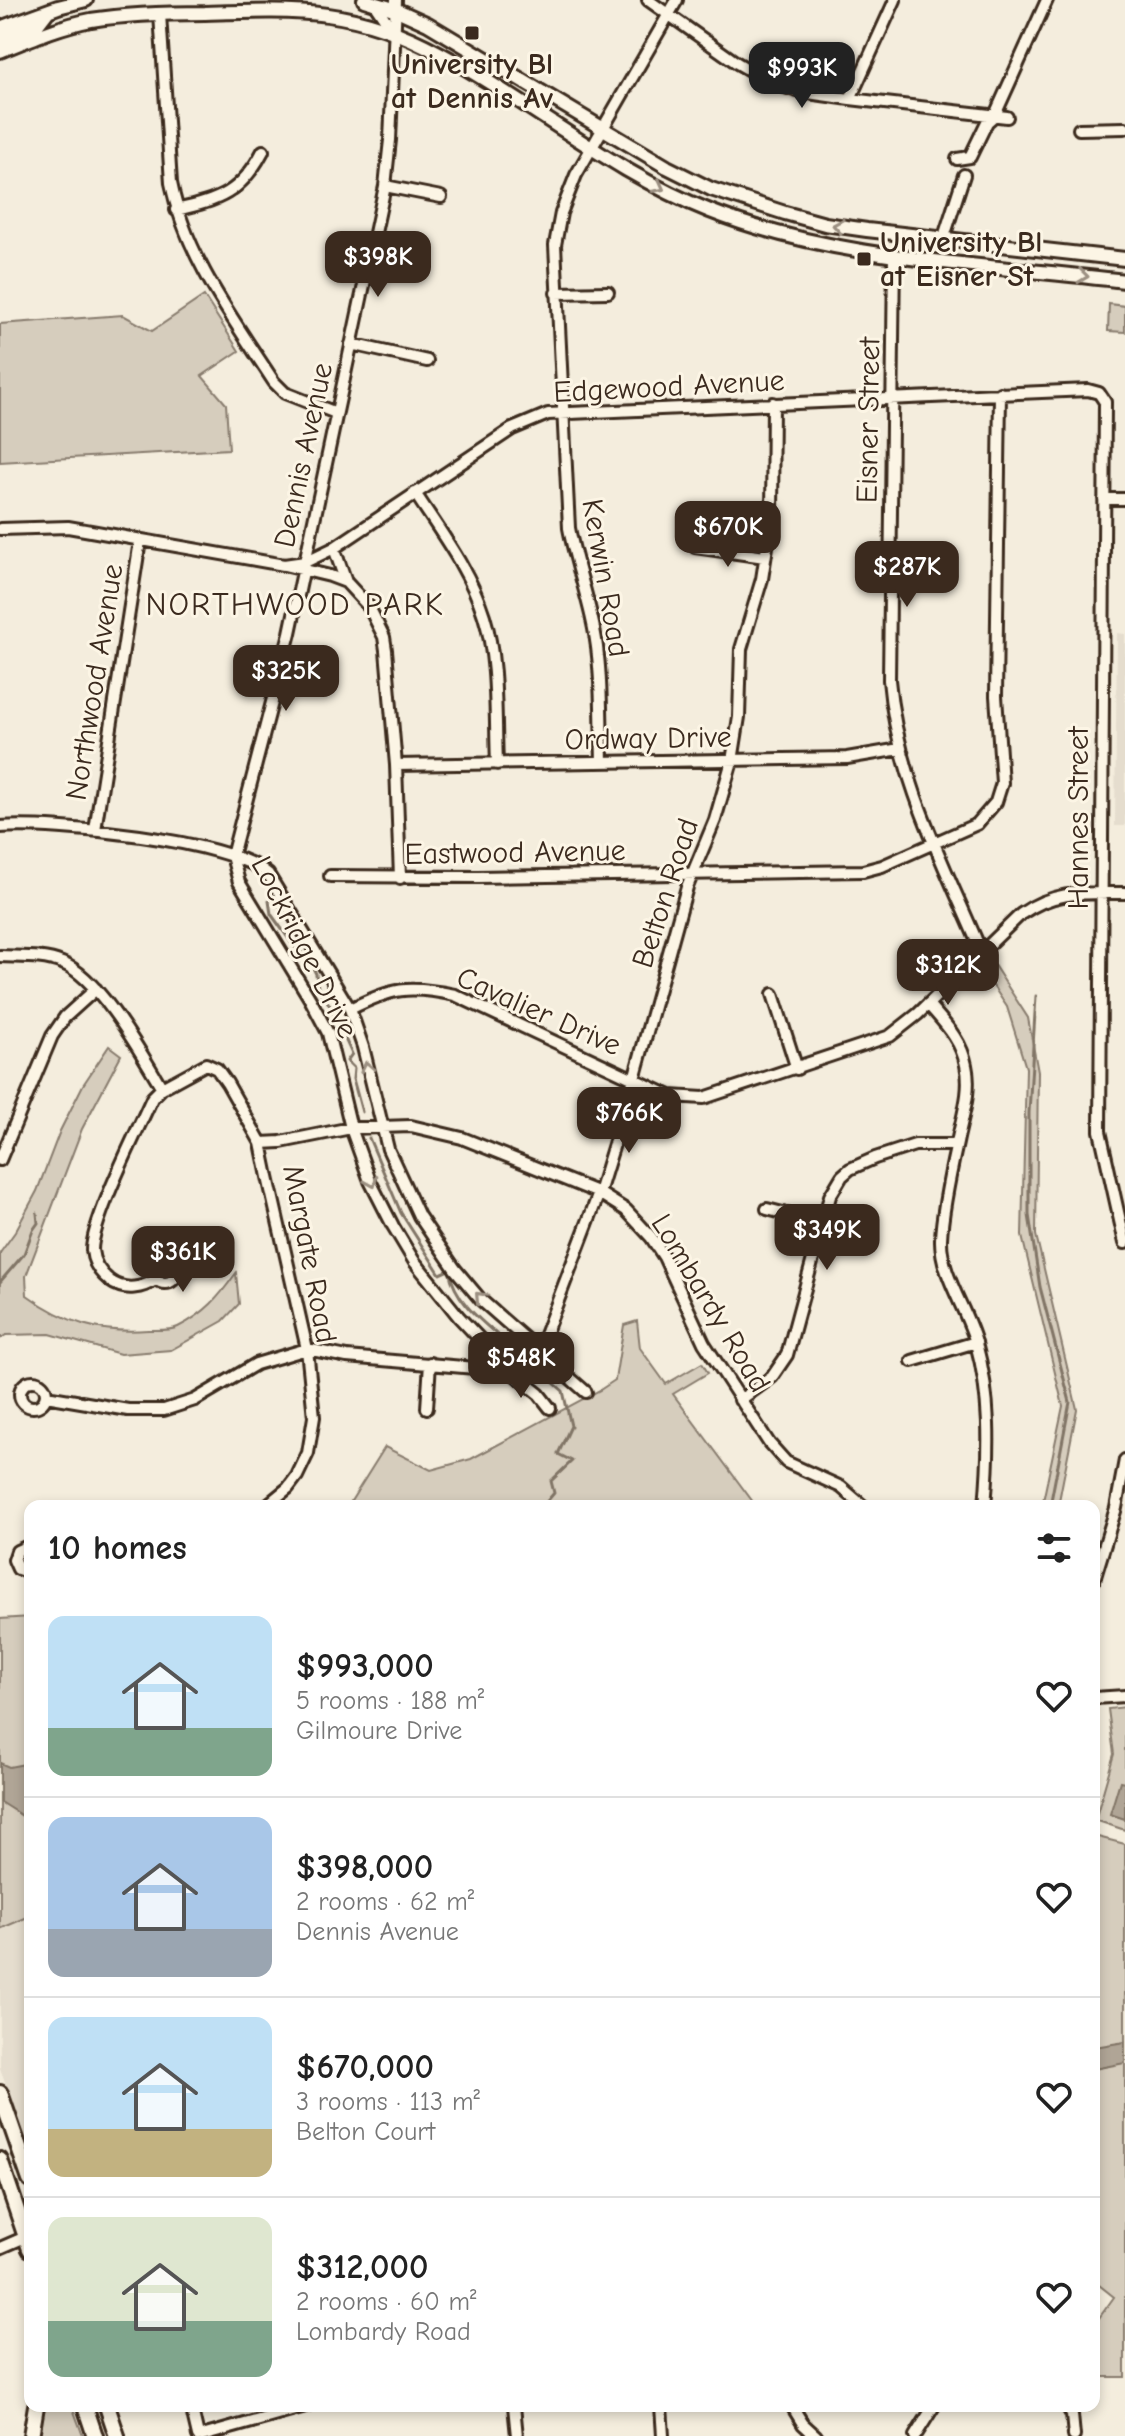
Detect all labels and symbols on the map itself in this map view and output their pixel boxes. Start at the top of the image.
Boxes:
marker: University Bl at Dennis Av [463,24,481,42]
pin: $993K [746,42,858,110]
place label: University Bl at Dennis Av [391,47,553,116]
one-way arrow [650,177,665,193]
one-way arrow [832,218,845,235]
place label: University Bl at Eisner St [880,225,1042,294]
pin: $398K [322,231,434,299]
marker: University Bl at Eisner St [855,250,873,268]
one-way arrow [1077,267,1090,284]
street label: Eisner Street [850,335,887,503]
street label: Dennis Avenue [267,360,340,551]
street label: Edgewood Avenue [553,363,785,410]
street label: Kerwin Road [574,496,637,660]
pin: $670K [672,501,784,569]
pin: $287K [851,541,963,609]
street label: Northwood Avenue [59,562,130,803]
district label: NORTHWOOD PARK [145,586,445,623]
pin: $325K [230,645,342,713]
street label: Ordway Drive [564,720,732,757]
street label: Hannes Street [1061,725,1096,910]
street label: Belton Road [625,814,706,972]
street label: Eastwood Avenue [404,833,626,872]
street label: Lockridge Drive [244,850,365,1044]
pin: $312K [892,939,1004,1007]
street label: Cavalier Drive [451,960,626,1063]
one-way arrow [359,1061,376,1074]
pin: $766K [573,1087,685,1155]
street label: Margate Road [275,1162,344,1346]
one-way arrow [362,1174,378,1189]
pin: $349K [771,1204,883,1272]
street label: Lombardy Road [644,1208,778,1399]
pin: $361K [127,1226,239,1294]
one-way arrow [474,1292,489,1306]
pin: $548K [465,1332,577,1400]

